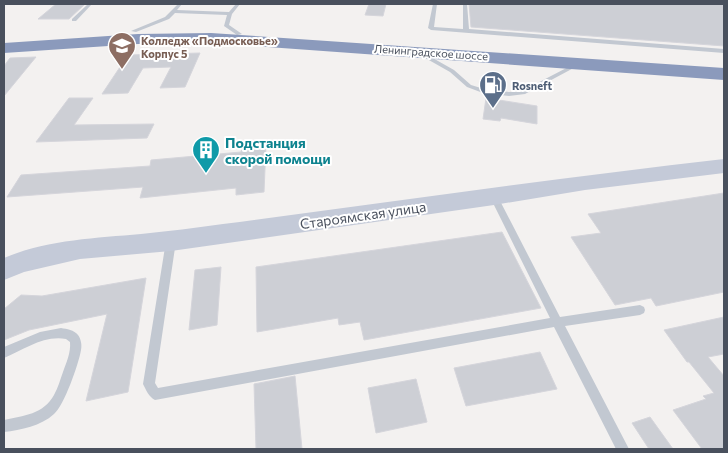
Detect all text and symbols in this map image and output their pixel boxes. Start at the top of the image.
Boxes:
school or university icon: Колледж «Подмосковье» Корпус 5 [107,31,137,70]
place label: Колледж «Подмосковье» Корпус 5 [141,34,278,60]
street label: Ленинградское шоссе [374,42,489,62]
fuel station icon: Rosneft [478,70,508,109]
place label: Rosneft [512,79,552,92]
place label: Подстанция скорой помощи [225,134,331,167]
building icon: Подстанция скорой помощи [191,135,221,174]
street label: Староямская улица [299,198,427,232]

